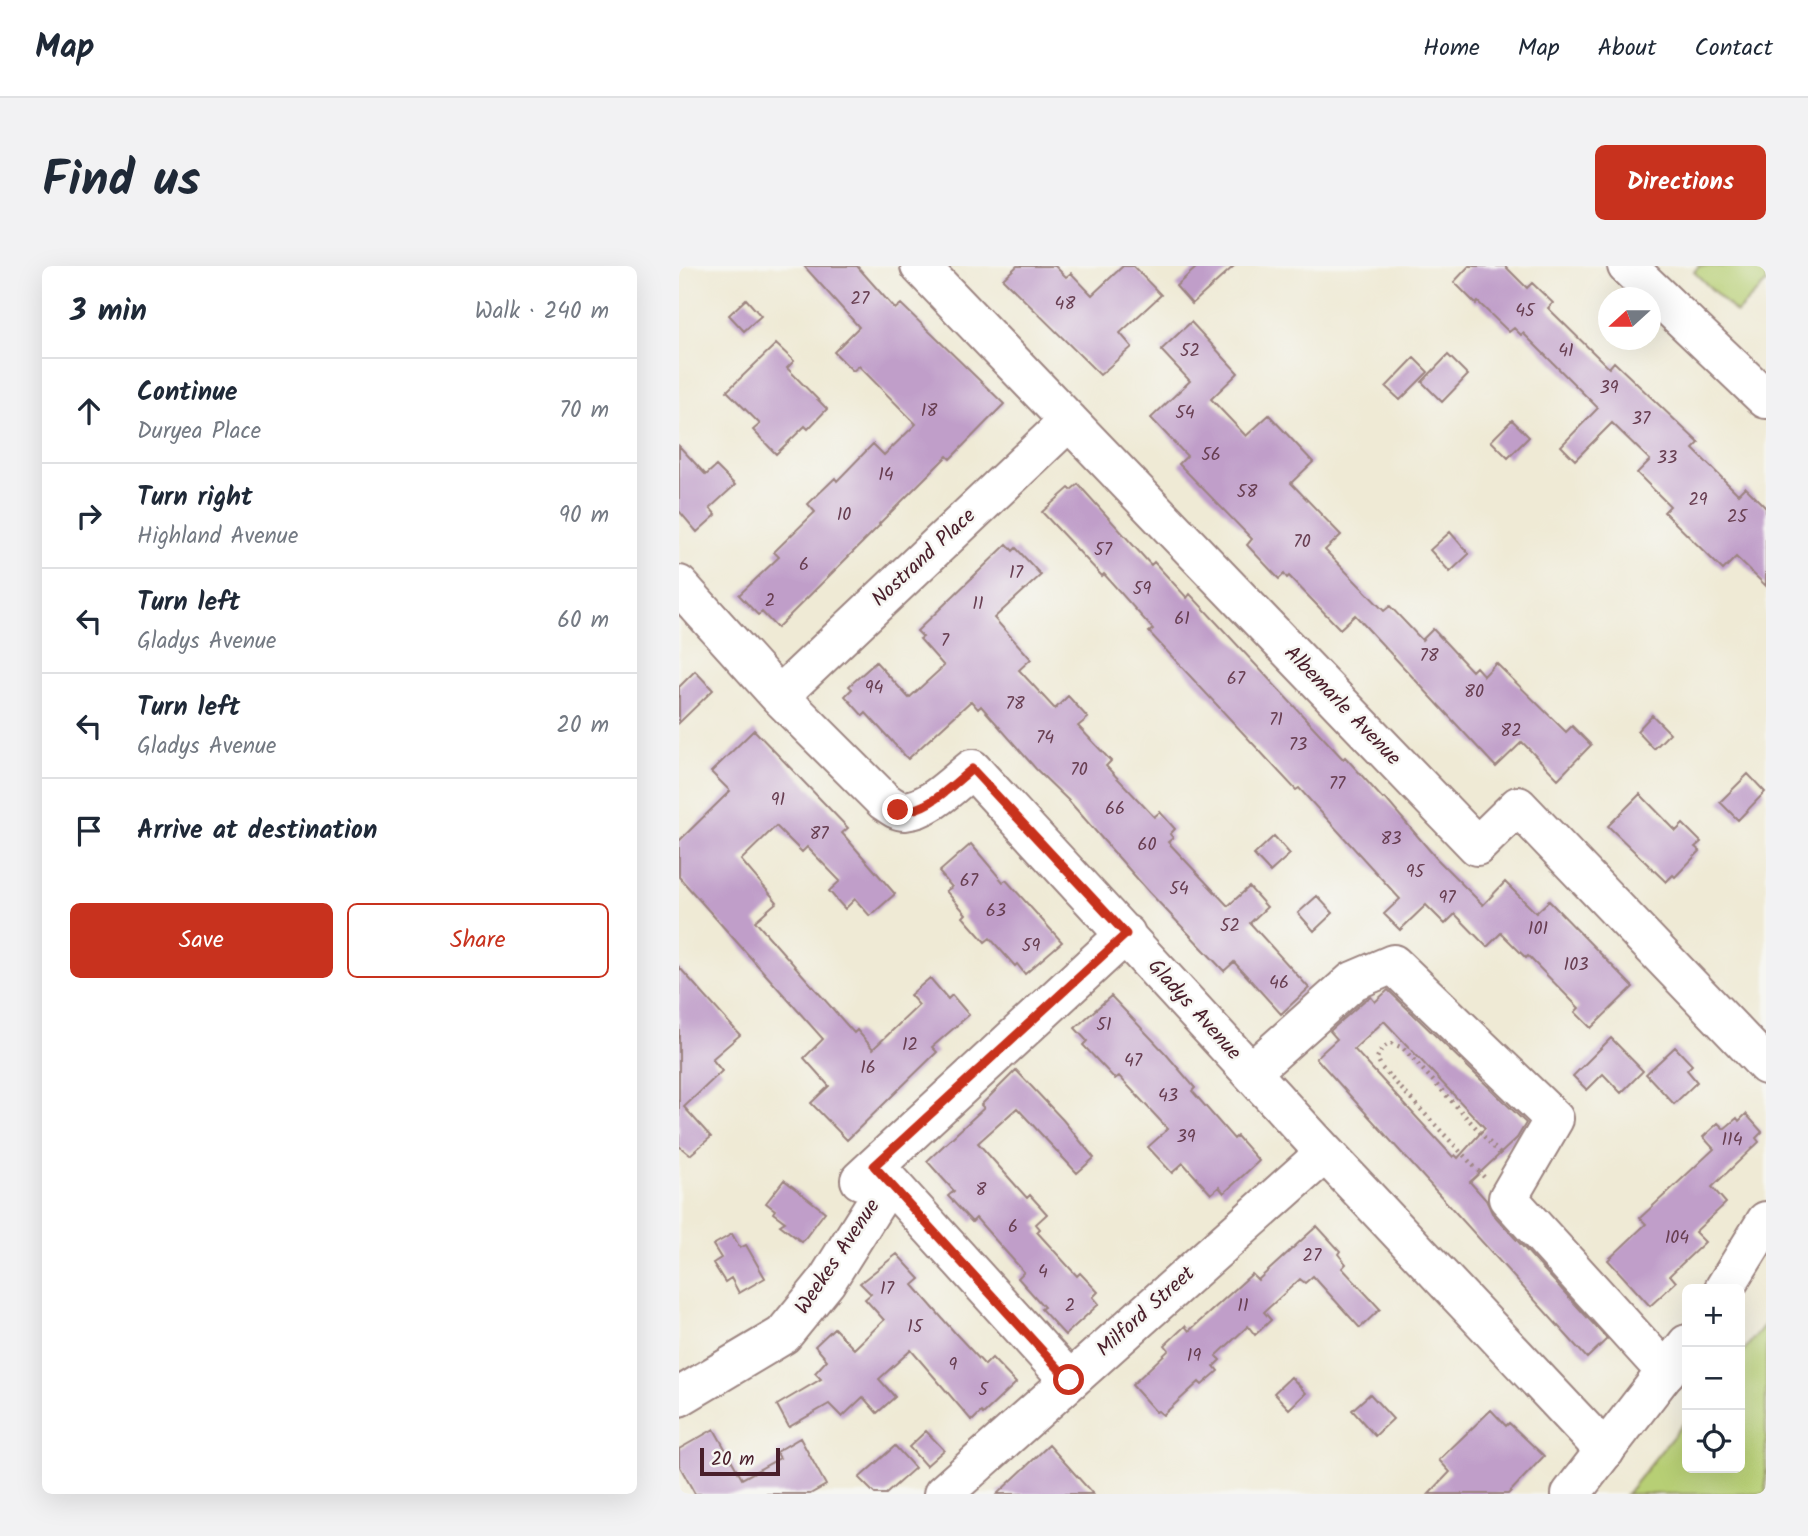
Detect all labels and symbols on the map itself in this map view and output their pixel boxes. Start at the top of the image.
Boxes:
house number: 27 [851,285,870,314]
north arrow [1598,287,1661,350]
house number: 48 [1055,290,1076,319]
house number: 45 [1515,297,1536,326]
house number: 52 [1180,337,1200,366]
house number: 41 [1558,337,1574,366]
house number: 39 [1599,374,1619,403]
house number: 18 [921,397,937,426]
house number: 54 [1175,399,1195,428]
house number: 37 [1632,405,1651,434]
house number: 56 [1201,441,1221,470]
house number: 33 [1657,444,1677,473]
house number: 14 [878,461,894,490]
house number: 58 [1237,478,1257,507]
house number: 29 [1688,486,1708,515]
street label: Nostrand Place [864,500,984,615]
house number: 10 [837,501,851,530]
house number: 25 [1727,503,1748,532]
house number: 70 [1293,528,1311,557]
house number: 57 [1094,536,1113,565]
house number: 6 [799,551,809,580]
house number: 17 [1009,559,1024,588]
house number: 59 [1133,575,1151,604]
house number: 2 [765,587,775,616]
house number: 11 [972,590,984,619]
house number: 61 [1174,605,1190,634]
house number: 7 [941,627,950,656]
street label: Albemarle Avenue [1276,638,1409,774]
house number: 78 [1419,642,1439,671]
house number: 67 [1227,665,1246,694]
house number: 94 [865,674,883,703]
house number: 80 [1464,678,1484,707]
house number: 78 [1005,690,1025,719]
house number: 71 [1269,706,1283,735]
house number: 82 [1500,717,1522,746]
house number: 74 [1036,724,1054,753]
house number: 73 [1289,731,1307,760]
house number: 70 [1070,756,1088,785]
house number: 77 [1329,770,1346,799]
house number: 91 [771,786,785,815]
route end [882,794,913,825]
house number: 66 [1105,795,1125,824]
house number: 87 [809,820,829,849]
house number: 83 [1380,825,1402,854]
house number: 60 [1137,831,1157,860]
house number: 95 [1406,858,1426,887]
house number: 67 [960,867,979,896]
house number: 54 [1169,875,1189,904]
house number: 97 [1438,884,1456,913]
house number: 63 [986,897,1006,926]
house number: 52 [1220,912,1240,941]
house number: 101 [1528,915,1548,944]
house number: 59 [1022,932,1040,961]
house number: 103 [1564,951,1588,980]
street label: Gladys Avenue [1139,952,1249,1069]
house number: 46 [1269,969,1289,998]
house number: 51 [1096,1011,1112,1040]
house number: 12 [902,1031,918,1060]
house number: 47 [1124,1047,1143,1076]
house number: 16 [860,1054,876,1083]
house number: 43 [1158,1082,1178,1111]
house number: 39 [1176,1123,1196,1152]
house number: 114 [1721,1126,1743,1155]
house number: 8 [976,1176,987,1205]
street label: Weekes Avenue [787,1192,889,1322]
house number: 6 [1008,1213,1018,1242]
house number: 104 [1665,1224,1689,1253]
house number: 27 [1303,1242,1322,1271]
house number: 4 [1038,1258,1048,1287]
street label: Milford Street [1089,1258,1203,1365]
house number: 17 [880,1275,895,1304]
house number: 2 [1065,1292,1075,1321]
house number: 11 [1237,1292,1249,1321]
house number: 15 [907,1313,924,1342]
house number: 19 [1187,1342,1201,1371]
house number: 9 [949,1351,958,1380]
route start [1053,1364,1084,1395]
house number: 5 [978,1376,989,1405]
scale bar [700,1445,781,1477]

